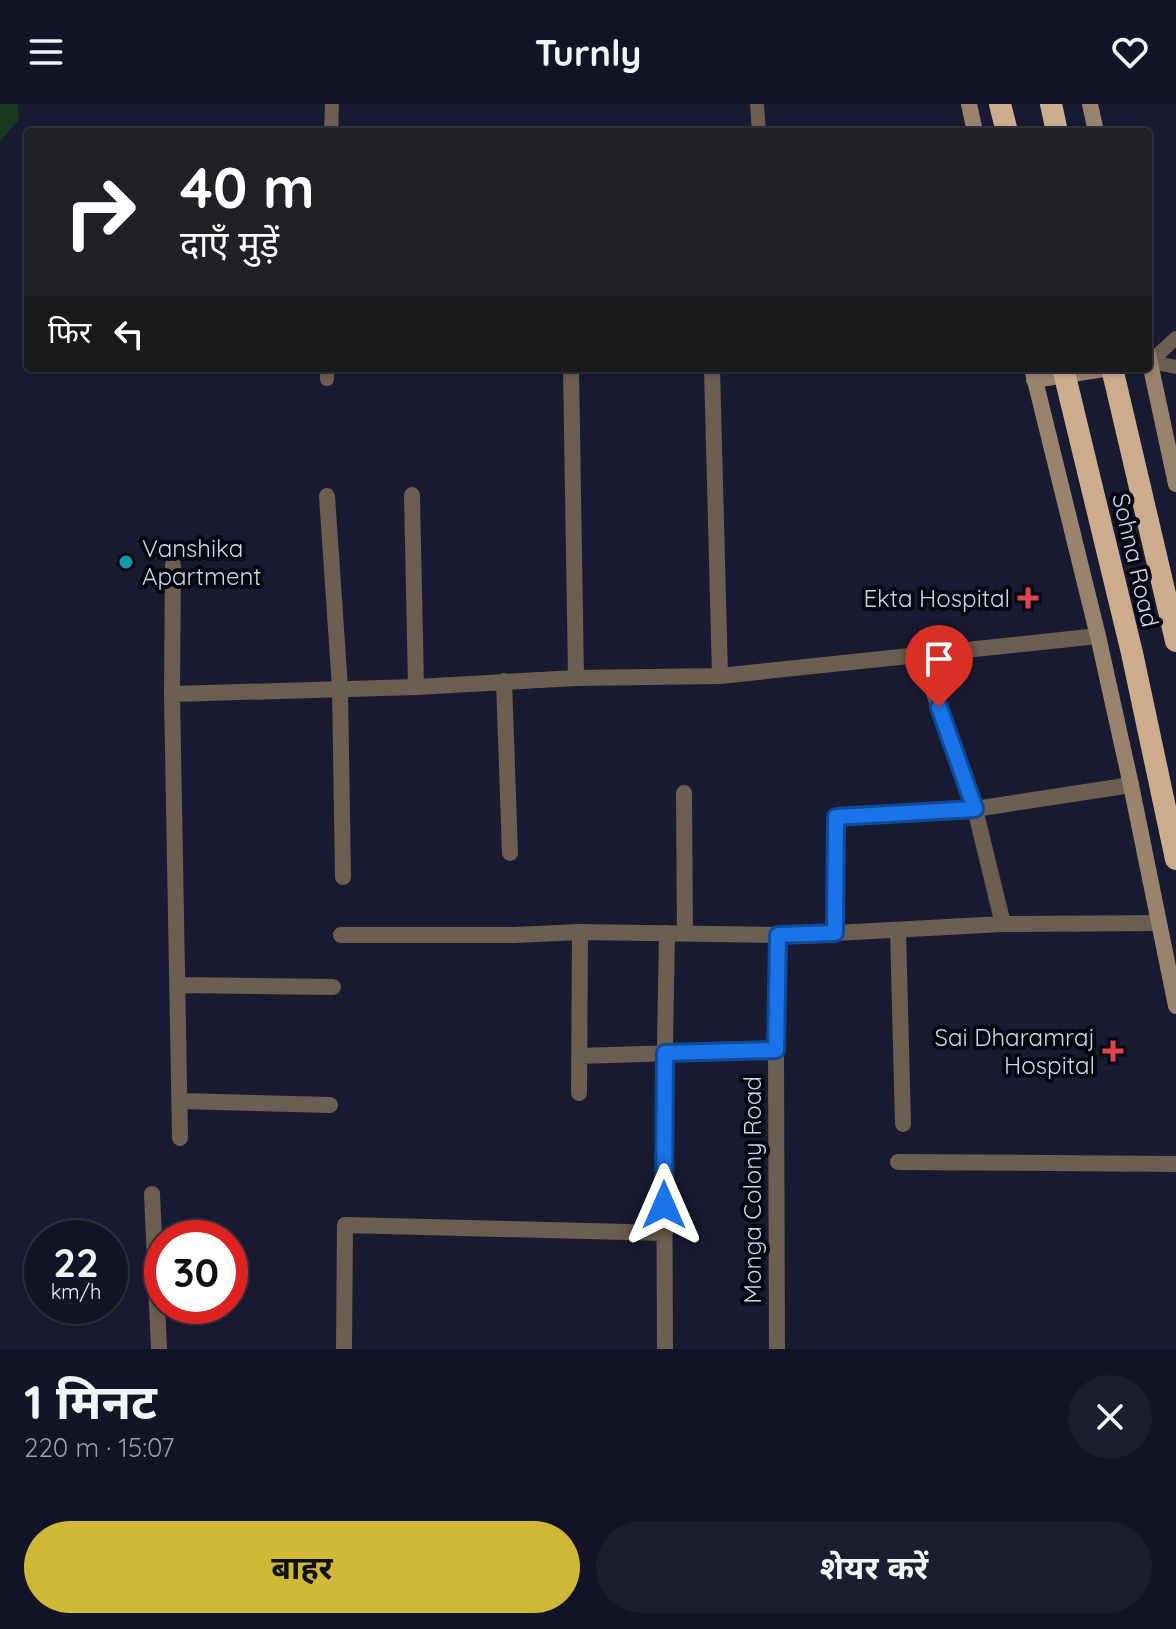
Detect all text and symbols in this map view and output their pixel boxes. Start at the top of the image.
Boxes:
icon: menu [24,30,68,74]
text: Turnly [535,30,641,75]
icon: heart [1108,30,1152,74]
text: 40 m [180,152,315,222]
icon: right [48,160,152,264]
text: दाएँ मुड़ें [180,221,279,266]
icon: left [107,312,151,356]
text: फिर [48,313,91,351]
street label: Sohna Road [1106,490,1166,630]
place label: Vanshika Apartment [142,533,261,591]
marker: Vanshika Apartment [117,553,135,571]
place label: Ekta Hospital [863,583,1010,613]
marker: Ekta Hospital [1017,587,1039,609]
pin [905,625,973,707]
icon: arrive [917,637,961,681]
place label: Sai Dharamraj Hospital [934,1022,1095,1080]
marker: Sai Dharamraj Hospital [1102,1040,1124,1062]
street label: Monga Colony Road [737,1076,767,1304]
position arrow [622,1163,706,1247]
speed limit sign: 30 [144,1220,248,1324]
text: 22 [53,1237,99,1287]
text: km/h [51,1279,101,1304]
text: 1 मिनट [24,1371,157,1431]
button: close [1068,1375,1152,1459]
text: 220 m · 15:07 [24,1431,174,1464]
button: बाहर [24,1521,580,1613]
button: शेयर करें [596,1521,1152,1613]

